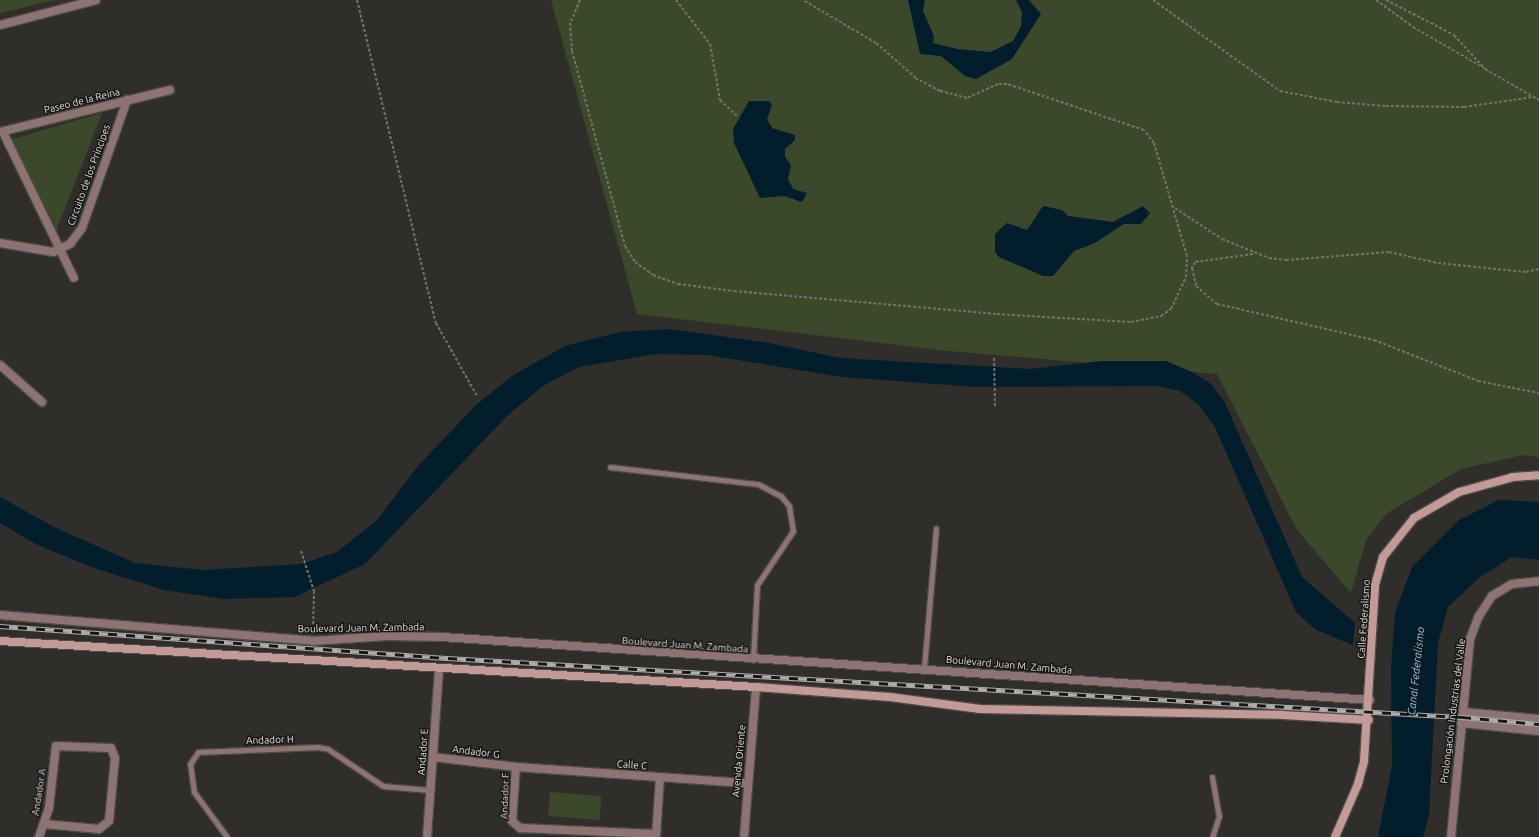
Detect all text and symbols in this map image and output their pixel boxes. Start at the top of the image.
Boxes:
street label: Paseo de la Reina [43,86,121,116]
street label: Circuito de los Principes [65,123,113,227]
street label: Calle Federalismo [1355,579,1373,659]
street label: Boulevard Juan M. Zambada [298,621,424,635]
water label: Canal Federalismo [1405,626,1427,716]
street label: Boulevard Juan M. Zambada [621,635,749,655]
street label: Prolongación Industrias del Valle [1438,638,1468,784]
street label: Boulevard Juan M. Zambada [945,654,1073,676]
street label: Avenida Oriente [730,724,748,798]
street label: Andador E [415,728,431,776]
street label: Andador H [246,733,294,747]
street label: Andador G [452,743,500,761]
street label: Calle C [616,758,648,772]
street label: Andador A [29,768,49,816]
street label: Andador F [498,773,512,819]

